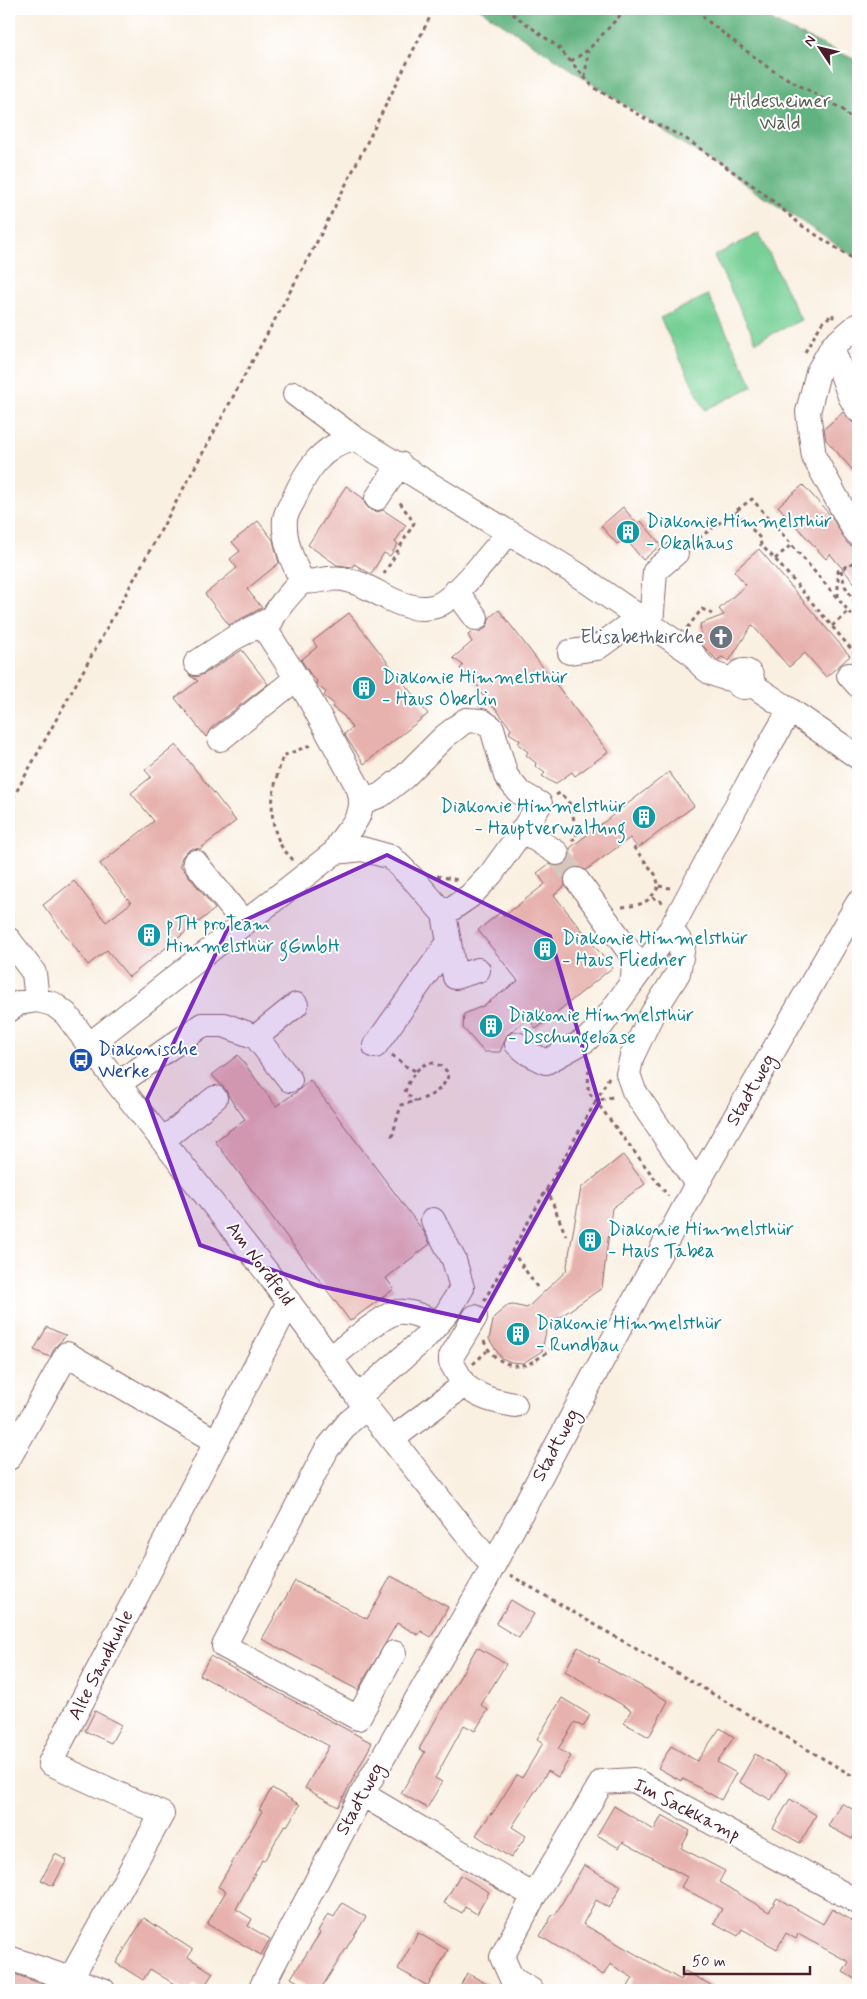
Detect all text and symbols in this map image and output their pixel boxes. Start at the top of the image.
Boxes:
north arrow [794,22,844,72]
text: N [800,32,820,50]
park label: Hildesheimer Wald [729,89,831,136]
place label: Diakonie Himmelsthür - Okalhaus [646,509,832,556]
building icon: Diakonie Himmelsthür - Okalhaus [615,519,641,545]
church icon: Elisabethkirche [708,624,734,650]
place label: Elisabethkirche [580,625,704,650]
place label: Diakonie Himmelsthür - Haus Oberlin [382,665,568,712]
building icon: Diakonie Himmelsthür - Haus Oberlin [351,675,377,701]
place label: Diakonie Himmelsthür - Hauptverwaltung [440,794,626,844]
building icon: Diakonie Himmelsthür - Hauptverwaltung [631,804,657,830]
place label: pTH proTeam Himmelsthür gGmbH [166,912,340,962]
building icon: pTH proTeam Himmelsthür gGmbH [136,922,162,948]
place label: Diakonie Himmelsthür - Haus Fliedner [562,926,748,973]
building icon: Diakonie Himmelsthür - Haus Fliedner [532,936,558,962]
place label: Diakonie Himmelsthür - Dschungeloase [508,1003,694,1053]
building icon: Diakonie Himmelsthür - Dschungeloase [478,1013,504,1039]
place label: Diakonische Werke [98,1037,198,1084]
bus stop icon: Diakonische Werke [68,1047,94,1073]
street label: Stadtweg [720,1050,783,1131]
street label: Am Nordfeld [220,1217,300,1311]
place label: Diakonie Himmelsthür - Haus Tabea [608,1217,794,1264]
building icon: Diakonie Himmelsthür - Haus Tabea [577,1227,603,1253]
place label: Diakonie Himmelsthür - Rundbau [536,1311,722,1358]
building icon: Diakonie Himmelsthür - Rundbau [505,1321,531,1347]
street label: Stadtweg [526,1404,587,1487]
street label: Alte Sandkuhle [62,1606,140,1724]
street label: Stadtweg [330,1758,392,1841]
street label: Im Sackkamp [629,1772,745,1848]
scale bar [684,1944,811,1976]
text: 50 m [692,1952,726,1972]

